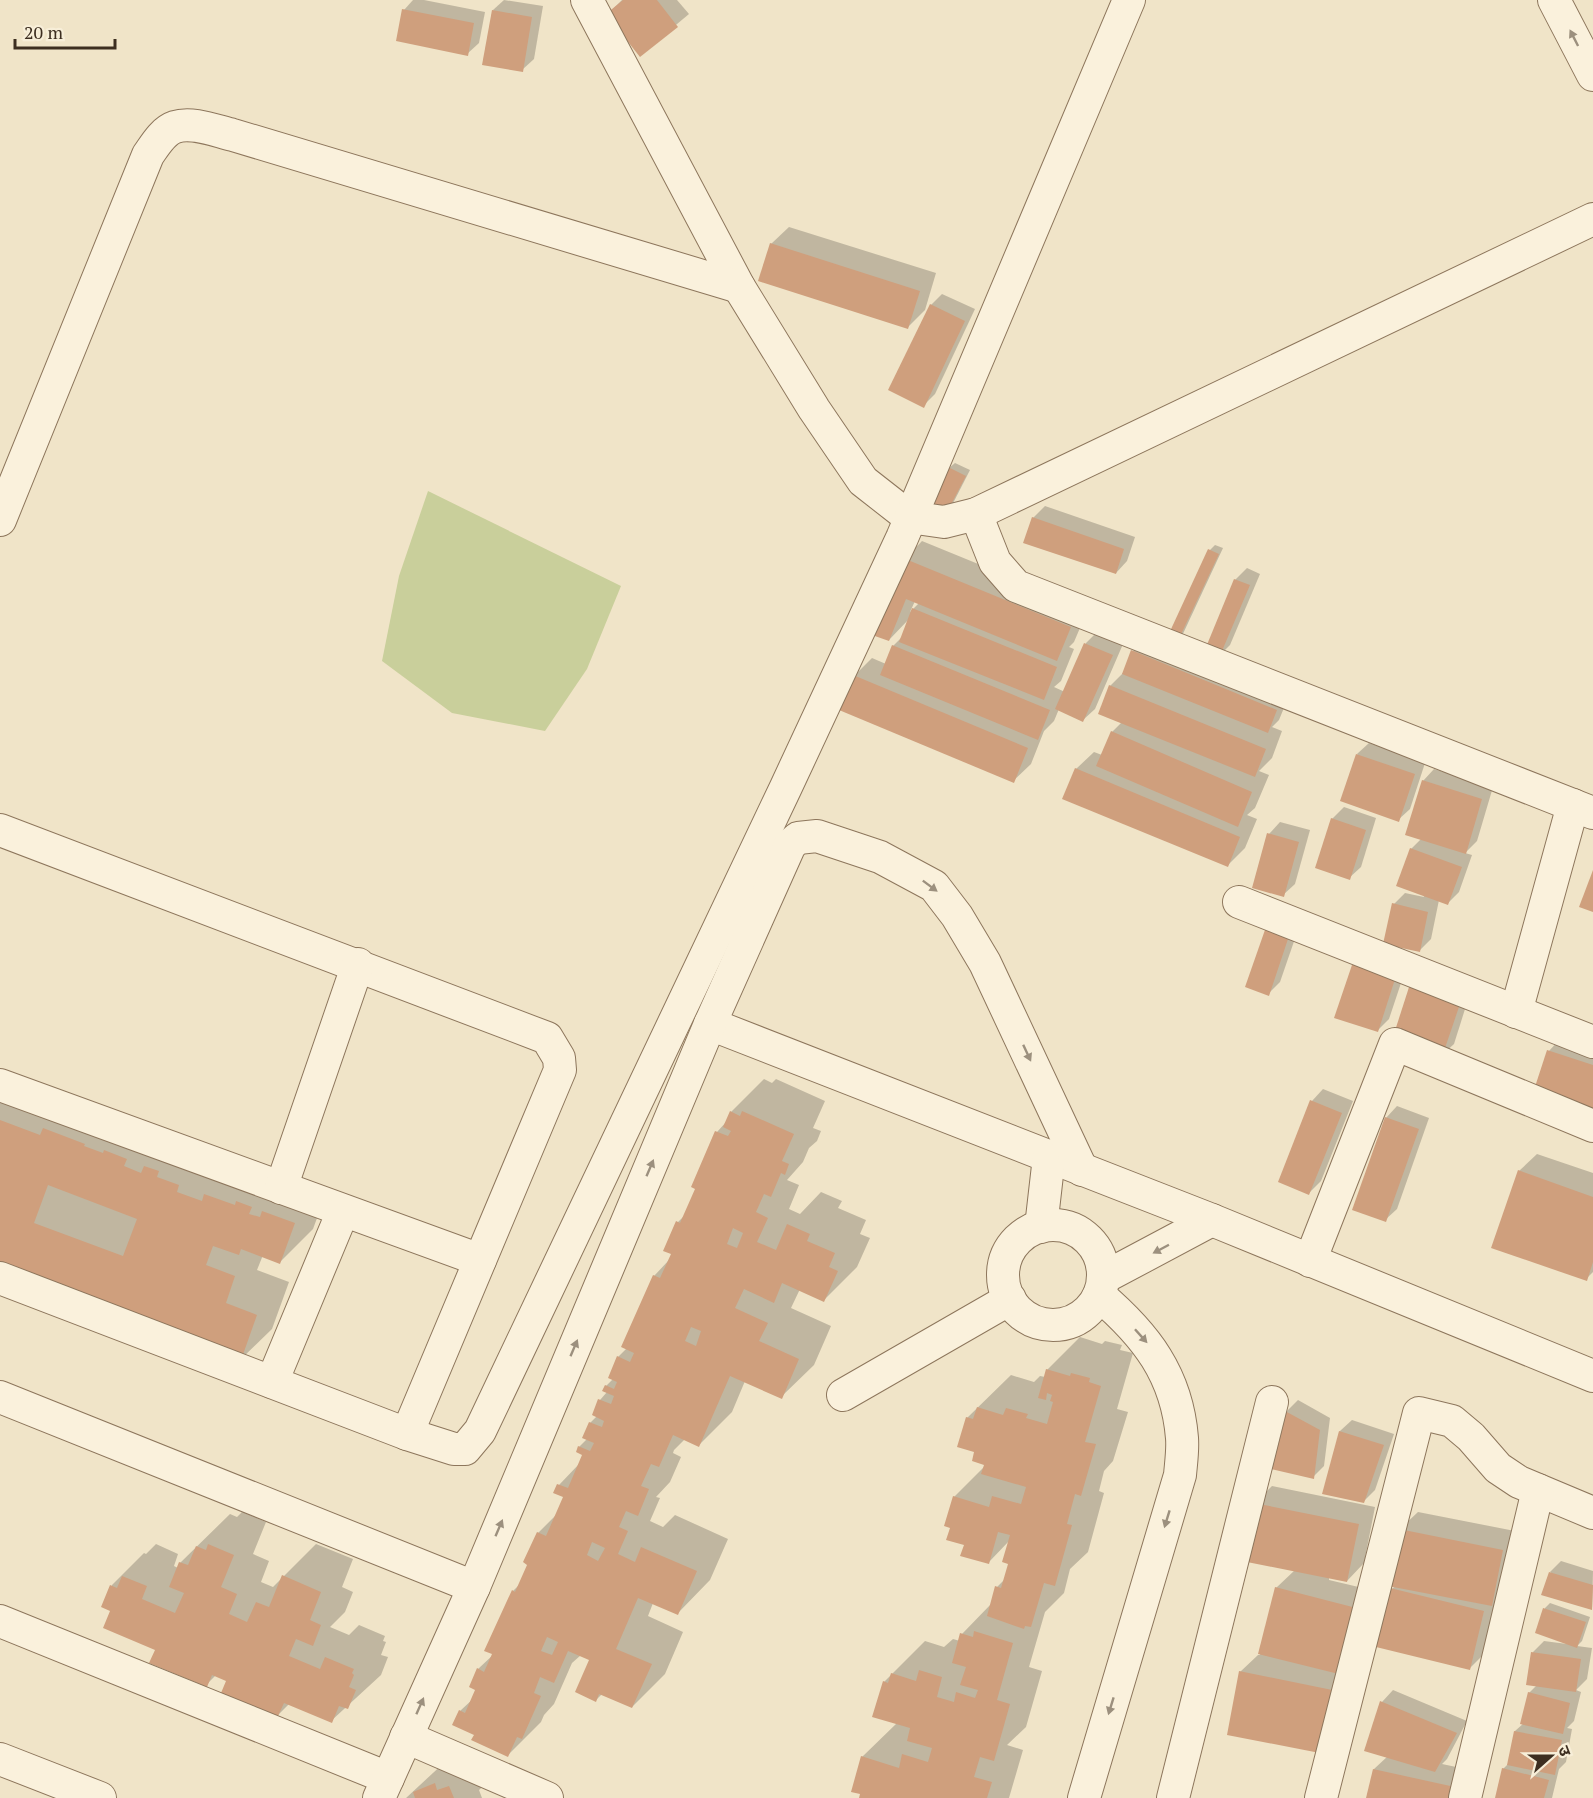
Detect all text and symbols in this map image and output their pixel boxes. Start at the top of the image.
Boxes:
scale bar [15,12,116,50]
text: 20 m [24,20,64,44]
one-way arrow [1569,29,1578,46]
one-way arrow [922,879,938,892]
one-way arrow [1023,1045,1032,1062]
one-way arrow [645,1160,654,1177]
one-way arrow [1152,1244,1169,1253]
one-way arrow [1134,1328,1147,1343]
one-way arrow [570,1339,579,1357]
one-way arrow [1162,1510,1171,1528]
one-way arrow [495,1519,504,1537]
one-way arrow [415,1697,425,1715]
one-way arrow [1106,1697,1115,1715]
north arrow [1521,1726,1581,1786]
text: उ [1553,1742,1577,1760]

